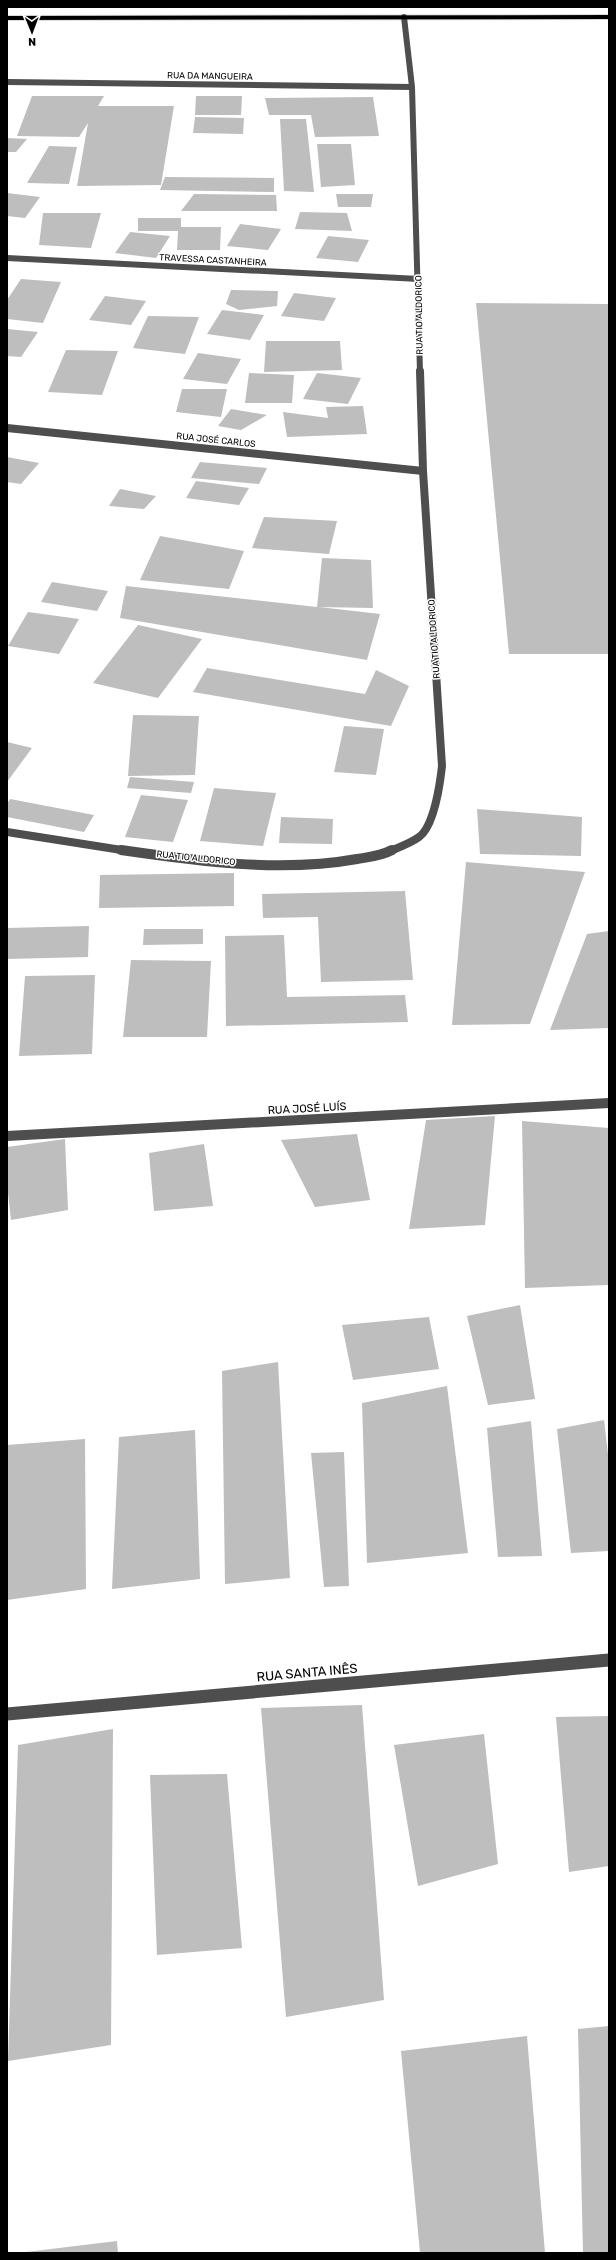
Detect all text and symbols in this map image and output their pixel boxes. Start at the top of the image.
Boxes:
north arrow [12,12,52,52]
text: N [28,35,36,48]
street label: RUA DA MANGUEIRA [167,70,253,82]
street label: TRAVESSA CASTANHEIRA [159,252,267,268]
street label: RUA TIO ALDORICO [413,275,425,355]
street label: RUA JOSÉ CARLOS [176,430,257,449]
street label: RUA TIO ALDORICO [426,599,442,679]
street label: RUA TIO ALDORICO [156,849,236,867]
street label: RUA JOSÉ LUÍS [267,1100,347,1117]
street label: RUA SANTA INÊS [256,1661,358,1684]

